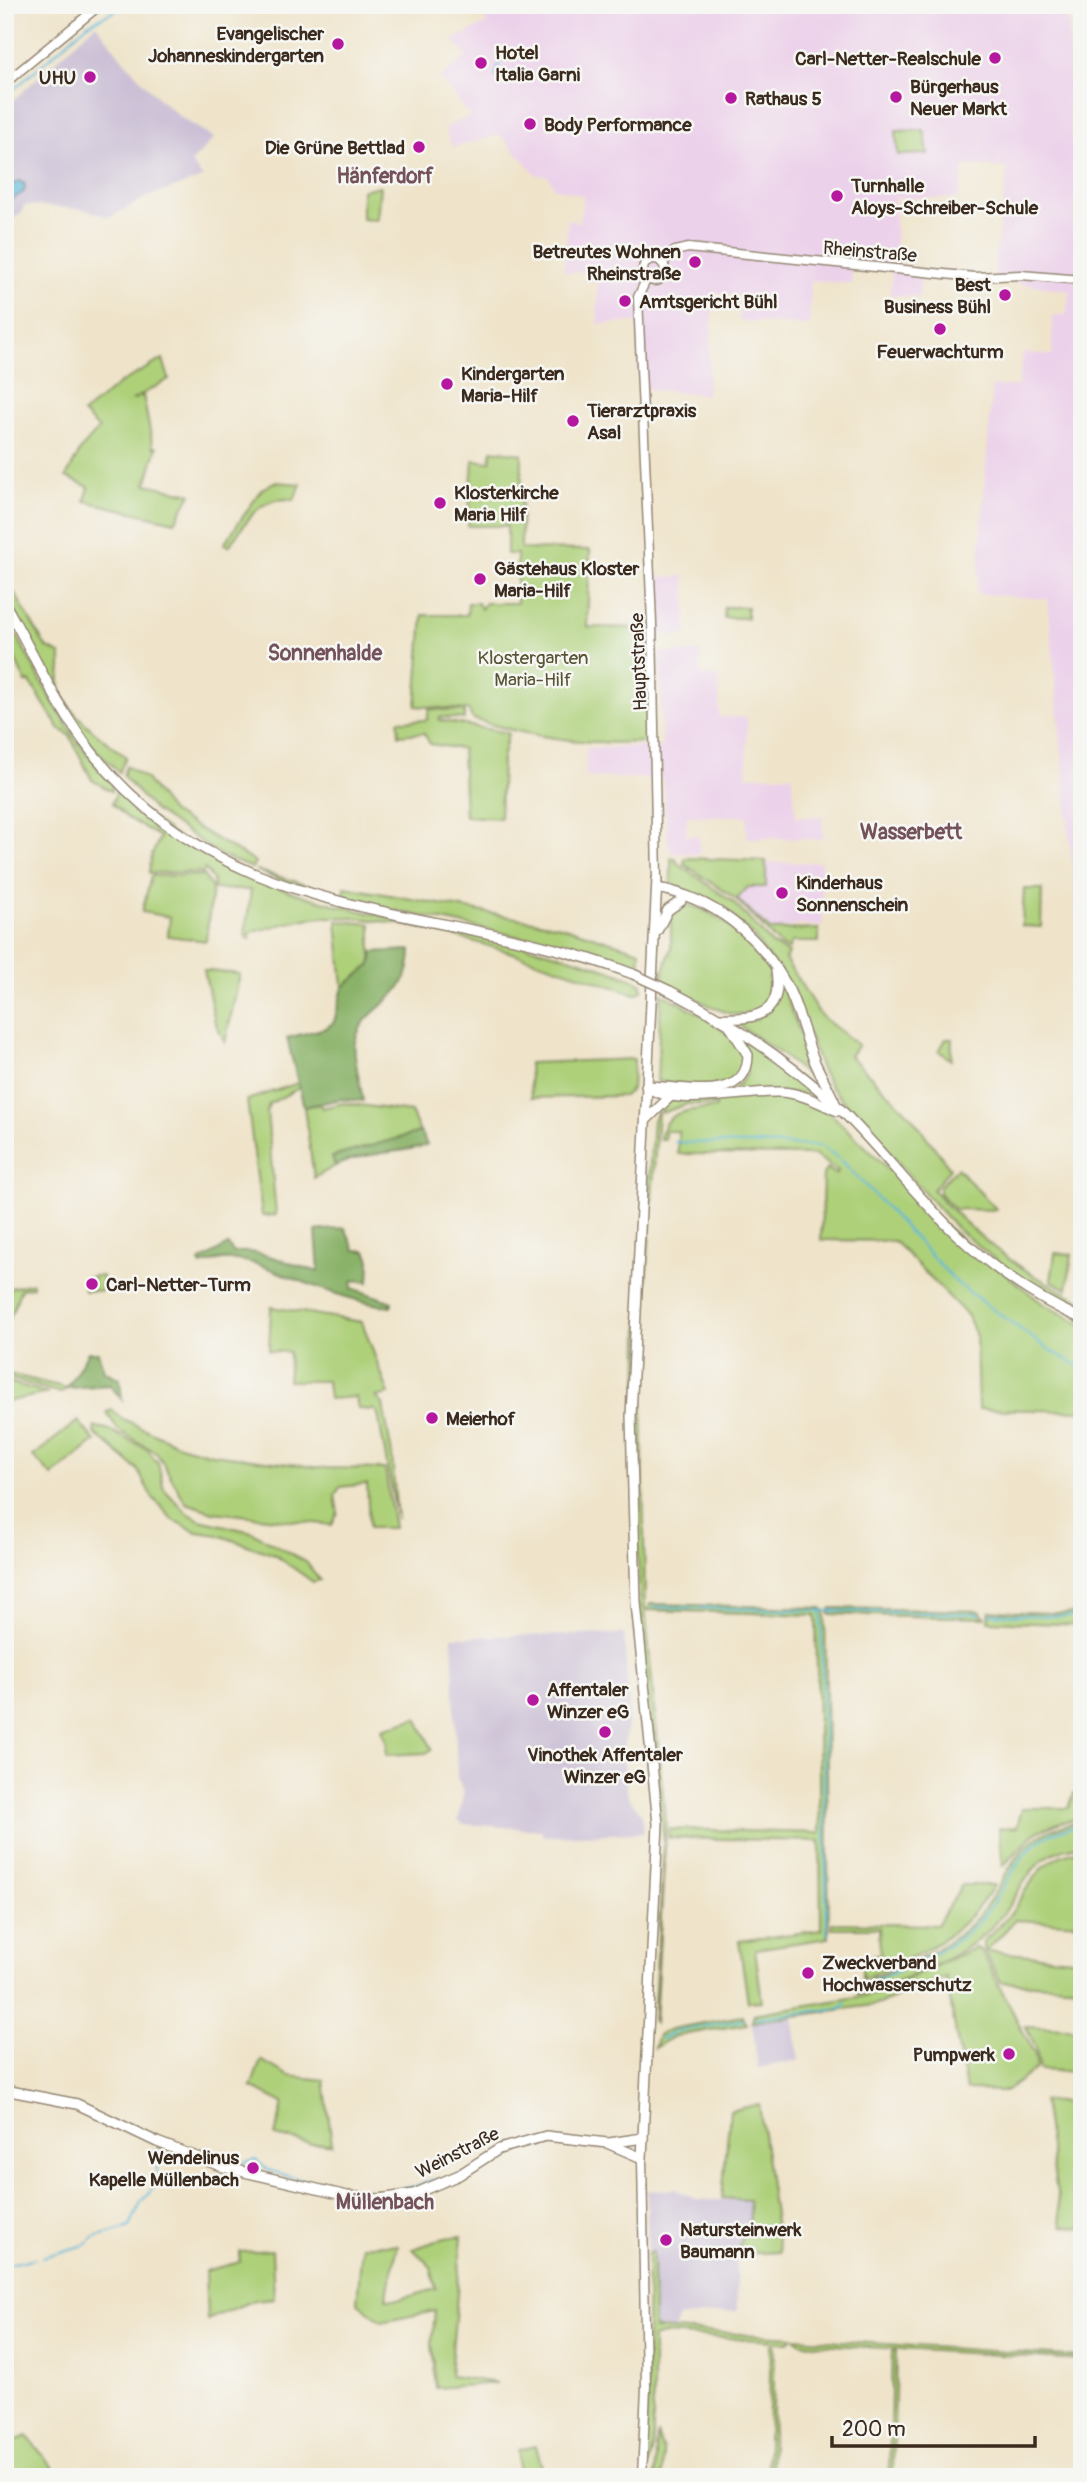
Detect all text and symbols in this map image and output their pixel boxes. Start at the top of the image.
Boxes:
place label: Evangelischer Johanneskindergarten [148,22,324,68]
marker: Evangelischer Johanneskindergarten [330,36,346,52]
place label: Hotel Italia Garni [495,41,581,87]
place label: Carl-Netter-Realschule [795,47,982,71]
marker: Carl-Netter-Realschule [987,50,1003,66]
marker: Hotel Italia Garni [473,55,489,71]
place label: UHU [39,66,76,90]
marker: UHU [82,69,98,85]
place label: Bürgerhaus Neuer Markt [910,75,1008,121]
place label: Rathaus 5 [745,87,822,111]
marker: Bürgerhaus Neuer Markt [888,89,904,105]
marker: Rathaus 5 [723,90,739,106]
place label: Body Performance [544,113,692,137]
marker: Body Performance [522,116,538,132]
place label: Die Grüne Bettlad [265,136,405,160]
marker: Die Grüne Bettlad [411,139,427,155]
district label: Hänferdorf [336,163,434,190]
place label: Turnhalle Aloys-Schreiber-Schule [850,174,1039,220]
marker: Turnhalle Aloys-Schreiber-Schule [829,188,845,204]
street label: Rheinstraße [822,236,919,268]
place label: Betreutes Wohnen Rheinstraße [532,240,682,286]
marker: Betreutes Wohnen Rheinstraße [687,254,703,270]
place label: Best Business Bühl [884,273,992,319]
marker: Best Business Bühl [997,287,1013,303]
place label: Amtsgericht Bühl [639,290,777,314]
marker: Amtsgericht Bühl [617,293,633,309]
marker: Feuerwachturm [932,321,948,337]
place label: Feuerwachturm [876,340,1004,364]
place label: Kindergarten Maria-Hilf [461,362,565,408]
marker: Kindergarten Maria-Hilf [439,376,455,392]
place label: Tierarztpraxis Asal [586,399,697,445]
marker: Tierarztpraxis Asal [565,413,581,429]
place label: Klosterkirche Maria Hilf [454,481,559,527]
marker: Klosterkirche Maria Hilf [432,495,448,511]
place label: Gästehaus Kloster Maria-Hilf [494,557,639,603]
marker: Gästehaus Kloster Maria-Hilf [472,571,488,587]
street label: Hauptstraße [625,612,653,711]
district label: Sonnenhalde [268,640,383,667]
park label: Klostergarten Maria-Hilf [477,646,589,692]
district label: Wasserbett [860,819,962,846]
place label: Kinderhaus Sonnenschein [796,871,909,917]
marker: Kinderhaus Sonnenschein [774,885,790,901]
place label: Carl-Netter-Turm [106,1273,251,1297]
marker: Carl-Netter-Turm [84,1276,100,1292]
place label: Meierhof [446,1407,516,1431]
marker: Meierhof [424,1410,440,1426]
place label: Affentaler Winzer eG [547,1678,630,1724]
marker: Affentaler Winzer eG [525,1692,541,1708]
marker: Vinothek Affentaler Winzer eG [597,1724,613,1740]
place label: Vinothek Affentaler Winzer eG [527,1743,683,1789]
place label: Zweckverband Hochwasserschutz [822,1951,972,1997]
marker: Zweckverband Hochwasserschutz [800,1965,816,1981]
place label: Pumpwerk [913,2043,996,2067]
marker: Pumpwerk [1001,2046,1017,2062]
street label: Weinstraße [412,2121,504,2184]
place label: Wendelinus Kapelle Müllenbach [89,2146,239,2192]
marker: Wendelinus Kapelle Müllenbach [245,2160,261,2176]
district label: Müllenbach [336,2189,434,2216]
place label: Natursteinwerk Baumann [680,2218,803,2264]
marker: Natursteinwerk Baumann [658,2232,674,2248]
scale bar [832,2405,1034,2449]
text: 200 m [842,2416,906,2443]

